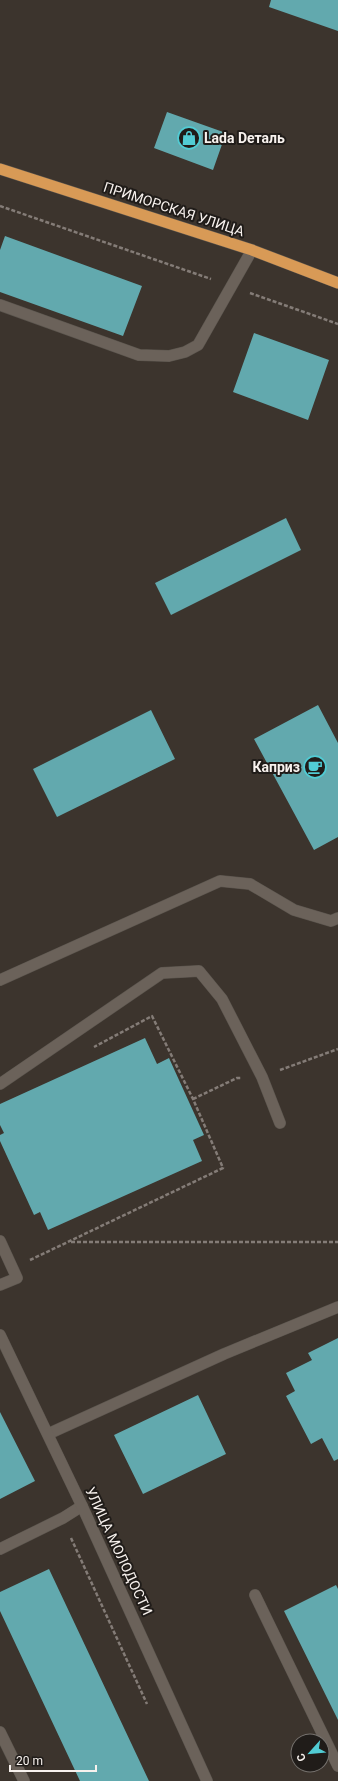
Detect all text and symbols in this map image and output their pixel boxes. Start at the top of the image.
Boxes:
shop icon: Lada Dеталь [176,125,202,151]
place label: Lada Dеталь [204,130,285,146]
street label: ПРИМОРСКАЯ УЛИЦА [102,179,246,239]
cafe icon: Каприз [302,754,328,780]
place label: Каприз [253,759,300,775]
street label: УЛИЦА МОЛОДОСТИ [82,1484,156,1618]
north arrow [290,1733,330,1773]
scale bar [10,1747,96,1773]
text: С [294,1751,309,1763]
text: 20 m [16,1754,43,1768]

